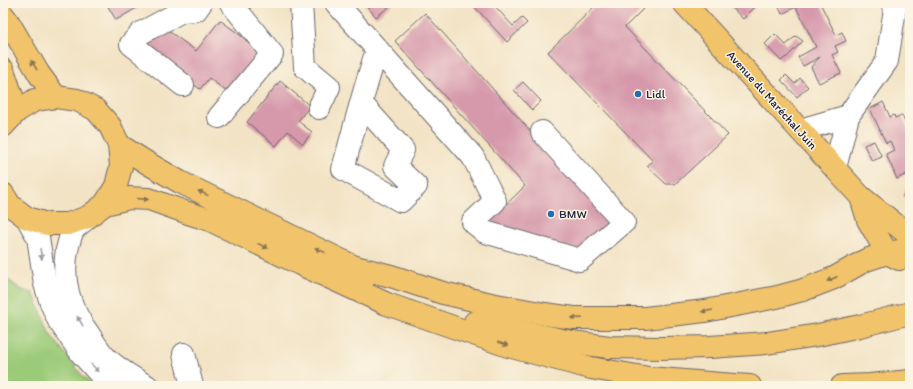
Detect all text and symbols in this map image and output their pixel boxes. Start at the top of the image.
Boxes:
street label: Avenue du Maréchal Juin [724,48,820,153]
one-way arrow [30,59,37,71]
place label: Lidl [646,87,666,101]
marker: Lidl [633,89,643,99]
one-way arrow [197,190,208,196]
one-way arrow [137,195,149,202]
place label: BMW [559,207,587,221]
marker: BMW [546,209,556,219]
one-way arrow [258,243,269,249]
one-way arrow [314,247,325,253]
one-way arrow [38,248,44,260]
one-way arrow [827,276,838,282]
one-way arrow [701,308,713,314]
one-way arrow [571,314,583,321]
one-way arrow [76,315,83,327]
one-way arrow [498,342,510,348]
one-way arrow [90,364,100,373]

